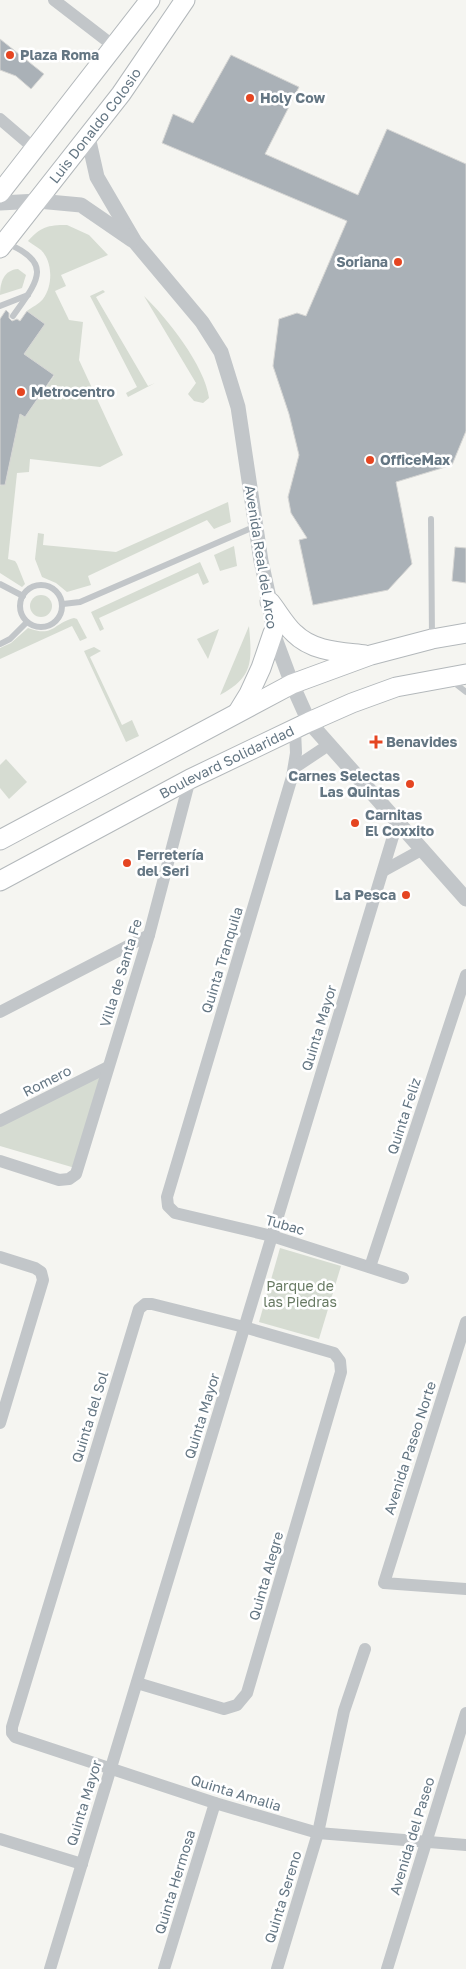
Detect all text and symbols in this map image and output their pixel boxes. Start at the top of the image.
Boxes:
place label: Plaza Roma [20,46,99,63]
marker: Plaza Roma [4,49,16,61]
street label: Luis Donaldo Colosio [45,65,144,186]
place label: Holy Cow [260,89,326,106]
marker: Holy Cow [244,92,256,104]
place label: Soriana [336,253,388,270]
marker: Soriana [392,256,404,268]
place label: Metrocentro [31,383,115,400]
marker: Metrocentro [15,386,27,398]
place label: OfficeMax [380,451,450,468]
marker: OfficeMax [364,454,376,466]
street label: Avenida Real del Arco [242,484,281,630]
street label: Boulevard Solidaridad [156,722,297,802]
place label: Benavides [386,733,458,750]
marker: Benavides [370,736,382,748]
place label: Carnes Selectas Las Quintas [288,767,400,800]
marker: Carnes Selectas Las Quintas [404,778,416,790]
place label: Carnitas El Coxxito [365,806,434,839]
marker: Carnitas El Coxxito [349,817,361,829]
place label: Ferretería del Seri [137,846,204,879]
marker: Ferretería del Seri [121,857,133,869]
place label: La Pesca [335,886,396,903]
marker: La Pesca [400,889,412,901]
street label: Quinta Tranquila [197,905,246,1015]
street label: Villa de Santa Fe [96,917,145,1029]
street label: Quinta Mayor [297,982,340,1073]
street label: Romero [20,1061,74,1100]
street label: Quinta Feliz [383,1075,424,1156]
street label: Tubac [264,1211,307,1238]
park label: Parque de las Piedras [263,1277,337,1310]
street label: Quinta del Sol [68,1369,111,1465]
street label: Quinta Mayor [180,1370,223,1461]
street label: Avenida Paseo Norte [380,1379,439,1517]
street label: Quinta Alegre [245,1529,286,1622]
street label: Quinta Mayor [62,1757,105,1848]
street label: Quinta Amalia [189,1771,284,1814]
street label: Avenida del Paseo [386,1775,438,1897]
street label: Quinta Hermosa [151,1828,198,1936]
street label: Quinta Sereno [260,1849,305,1945]

